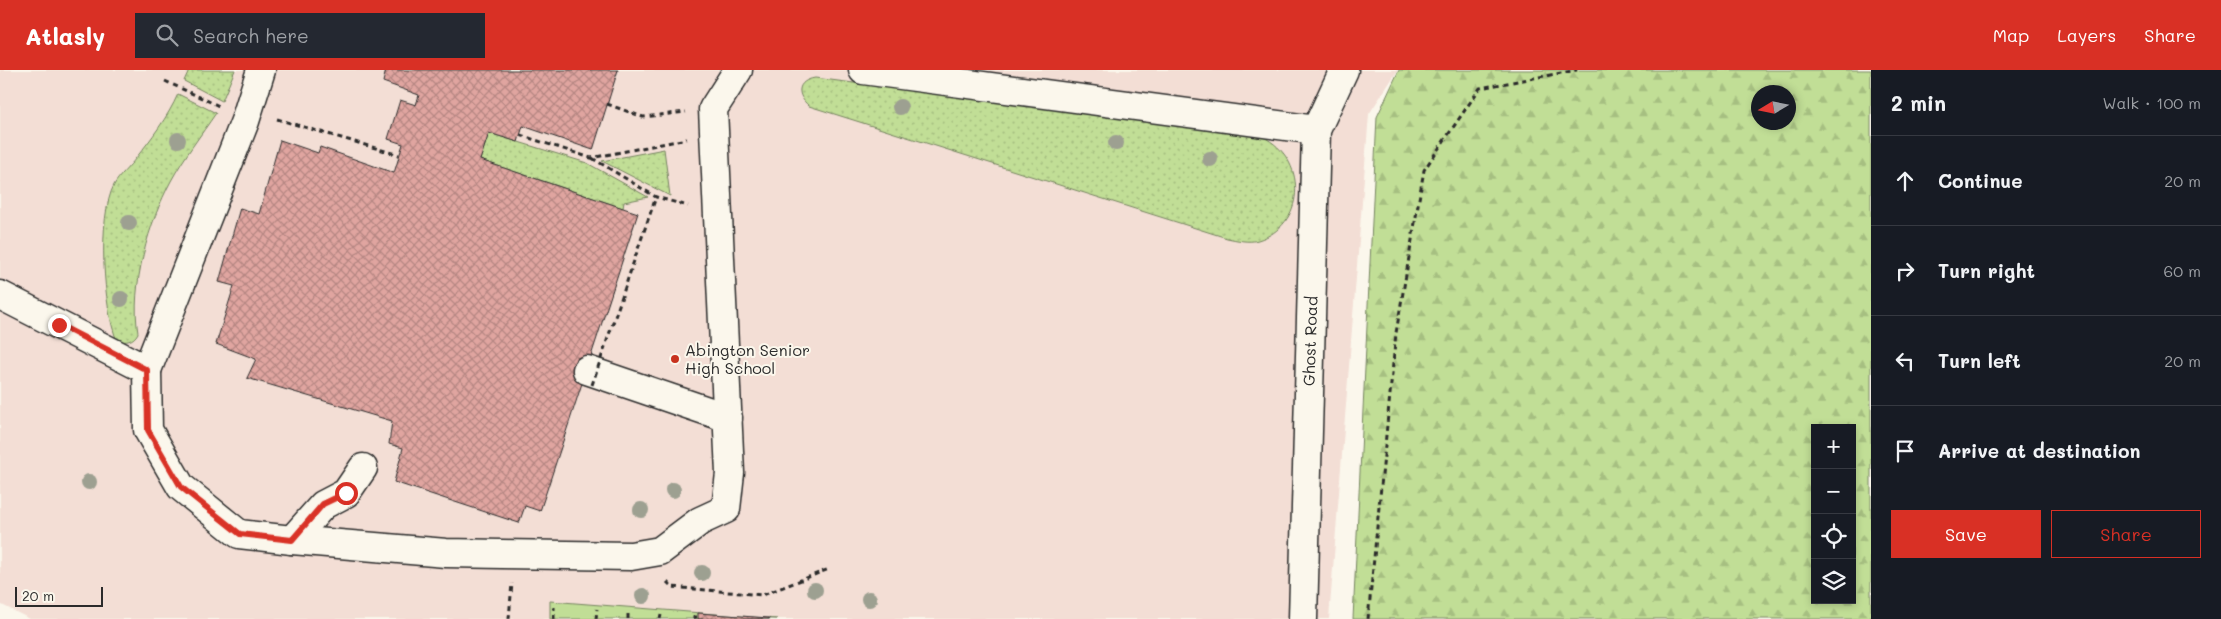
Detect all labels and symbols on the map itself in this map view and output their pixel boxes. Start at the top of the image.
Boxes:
north arrow [1751,85,1796,130]
street label: Ghost Road [1297,296,1322,386]
route end [48,314,71,337]
place label: Abington Senior High School [685,339,810,378]
marker: Abington Senior High School [669,353,681,365]
route start [335,482,358,505]
scale bar [15,584,102,607]

